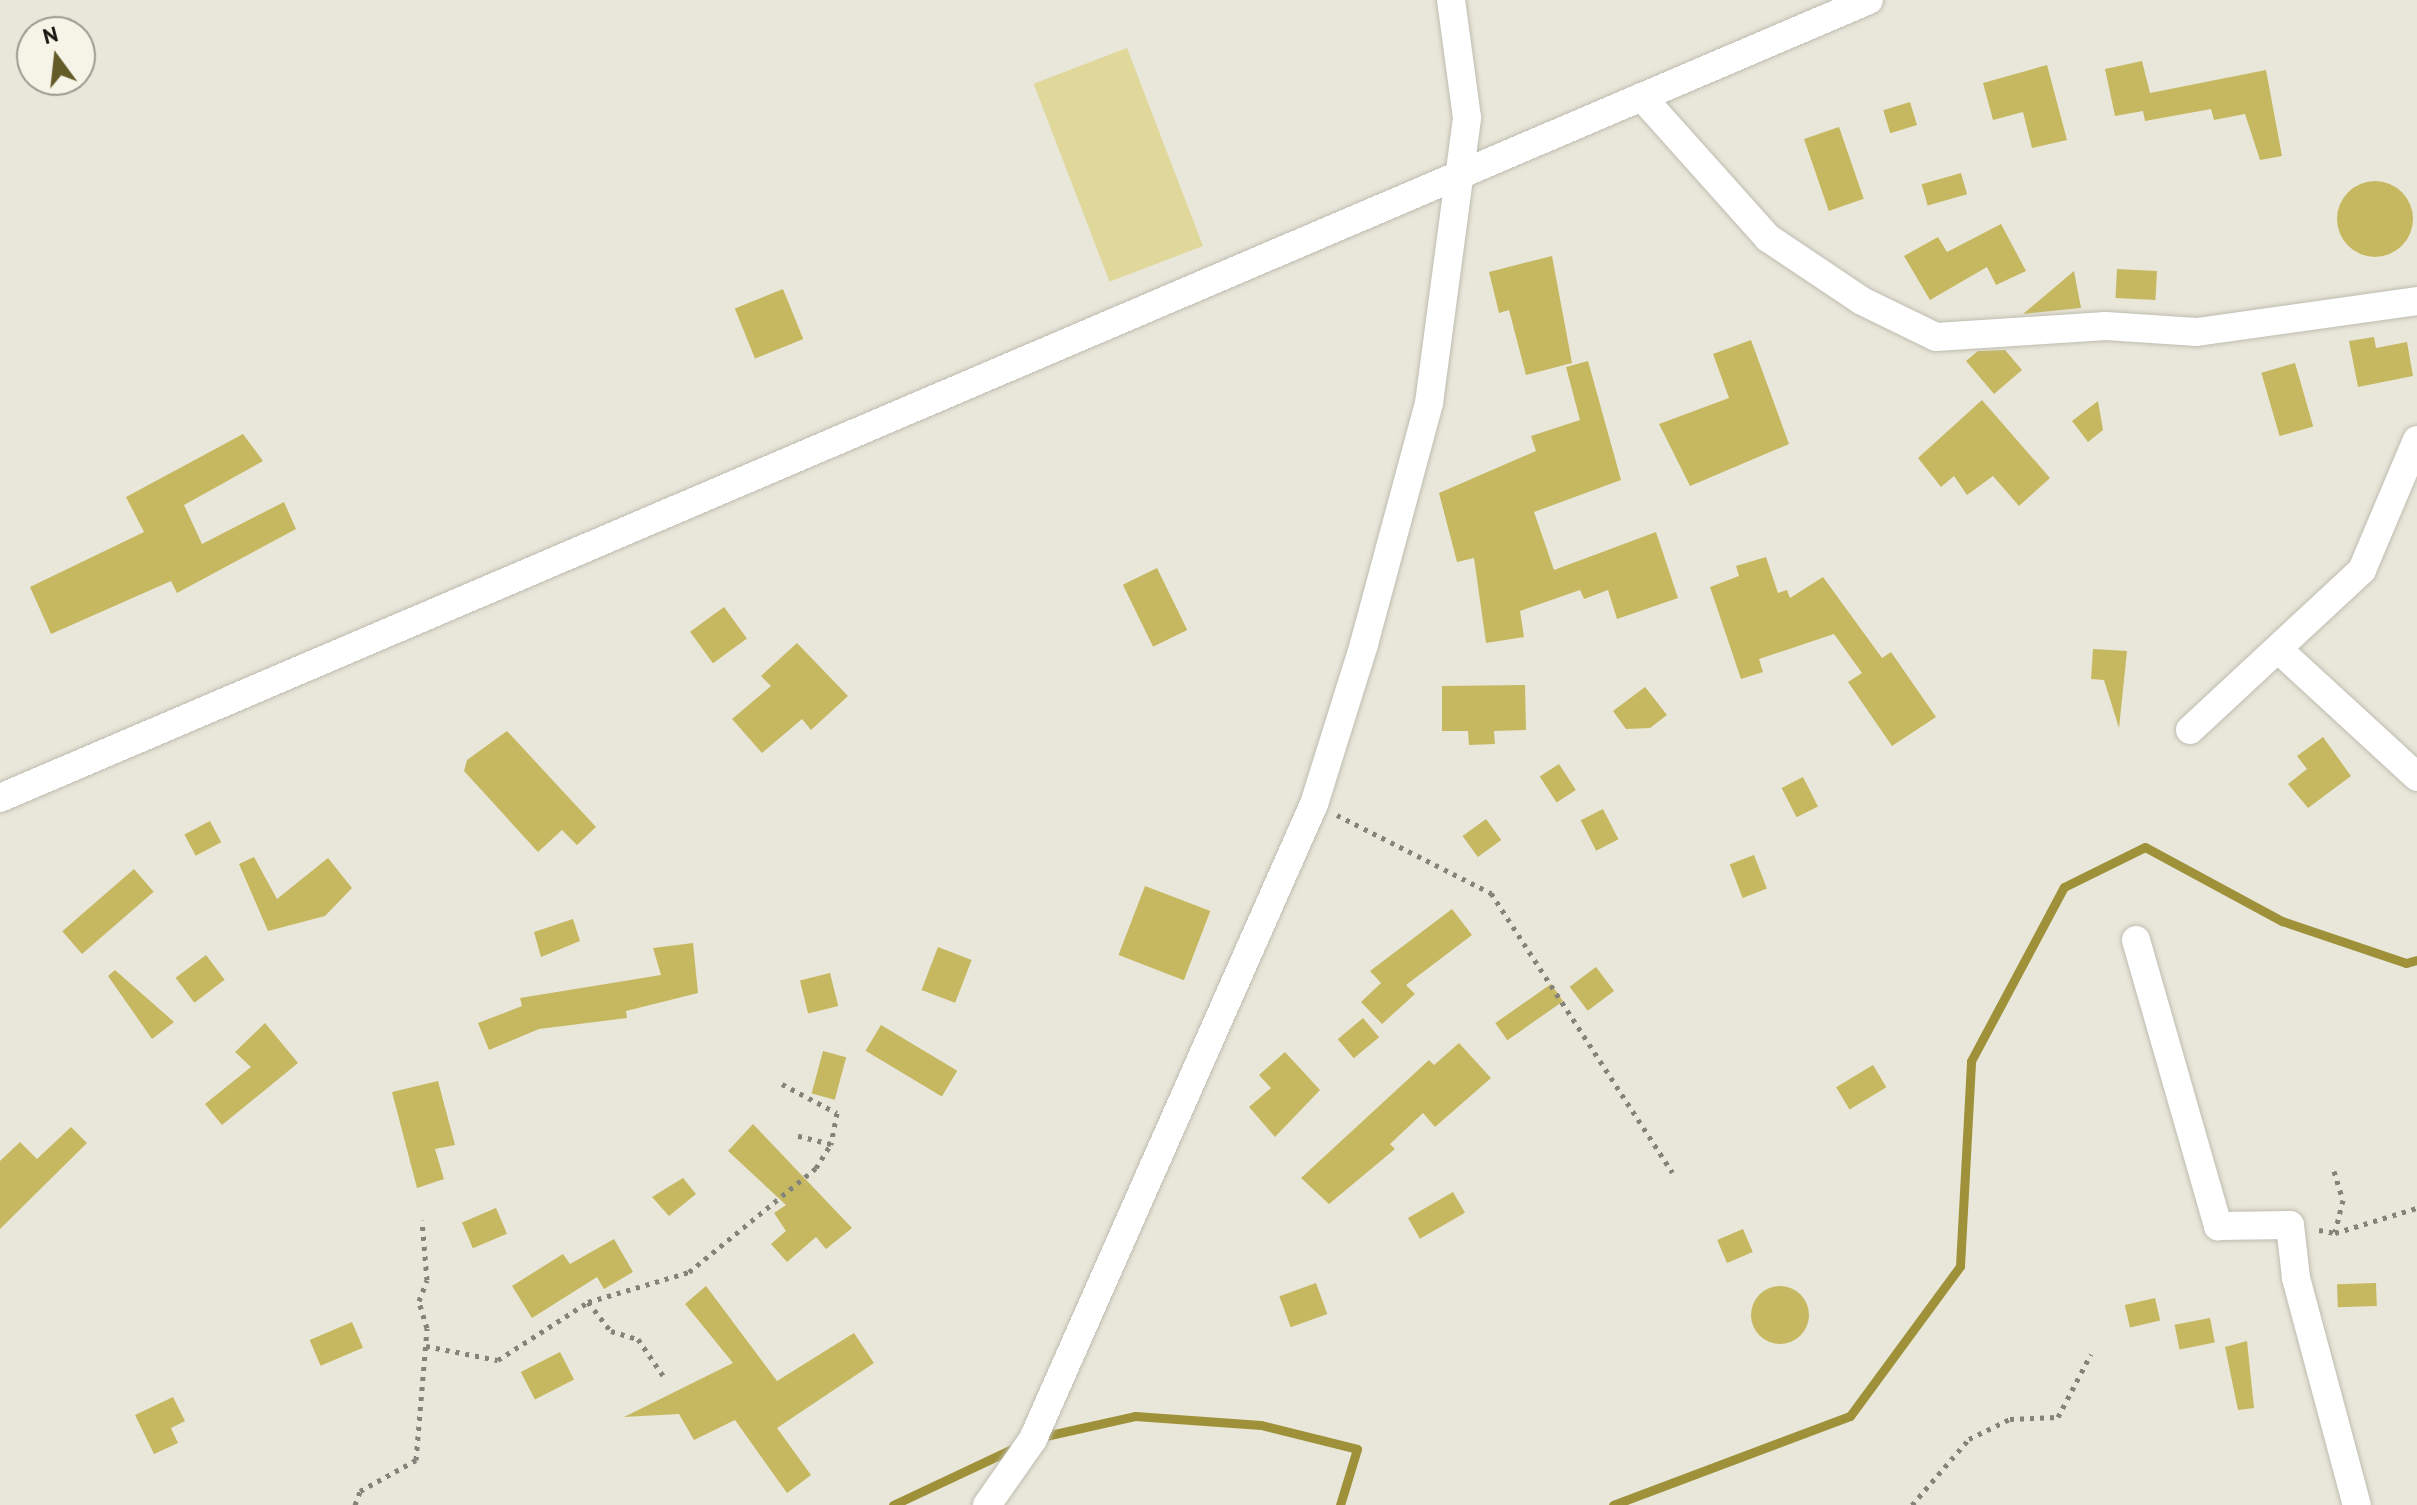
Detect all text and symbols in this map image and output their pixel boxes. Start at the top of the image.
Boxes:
north arrow [16,16,96,96]
text: N [40,19,61,50]

